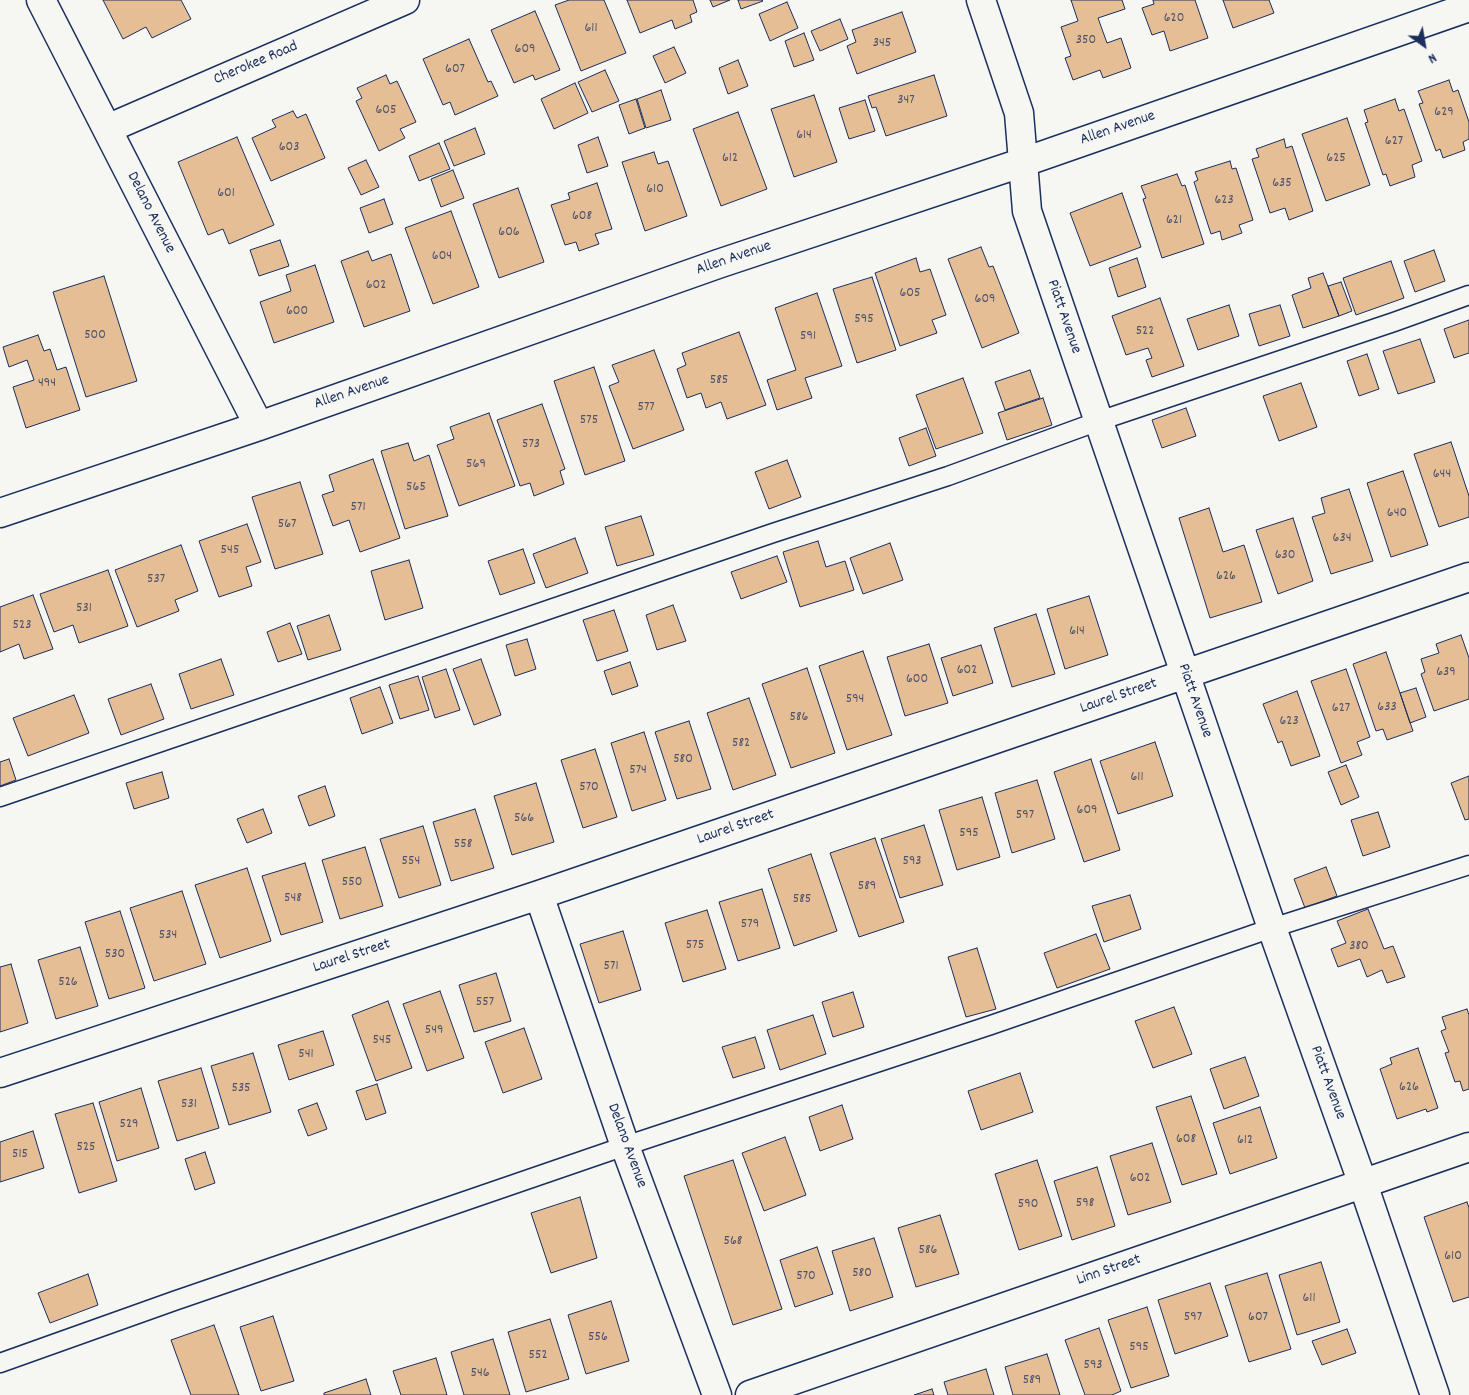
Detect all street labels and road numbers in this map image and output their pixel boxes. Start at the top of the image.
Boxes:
street label: Cherokee Road [211,38,301,90]
street label: Allen Avenue [1078,107,1158,151]
street label: Delano Avenue [121,169,179,257]
street label: Allen Avenue [694,237,774,281]
street label: Piatt Avenue [1041,277,1085,357]
street label: Allen Avenue [312,371,392,415]
street label: Piatt Avenue [1172,661,1216,741]
street label: Laurel Street [1078,675,1160,719]
street label: Laurel Street [695,806,777,850]
street label: Laurel Street [311,935,393,979]
street label: Piatt Avenue [1305,1044,1349,1122]
street label: Delano Avenue [602,1101,650,1191]
street label: Linn Street [1074,1251,1144,1291]

